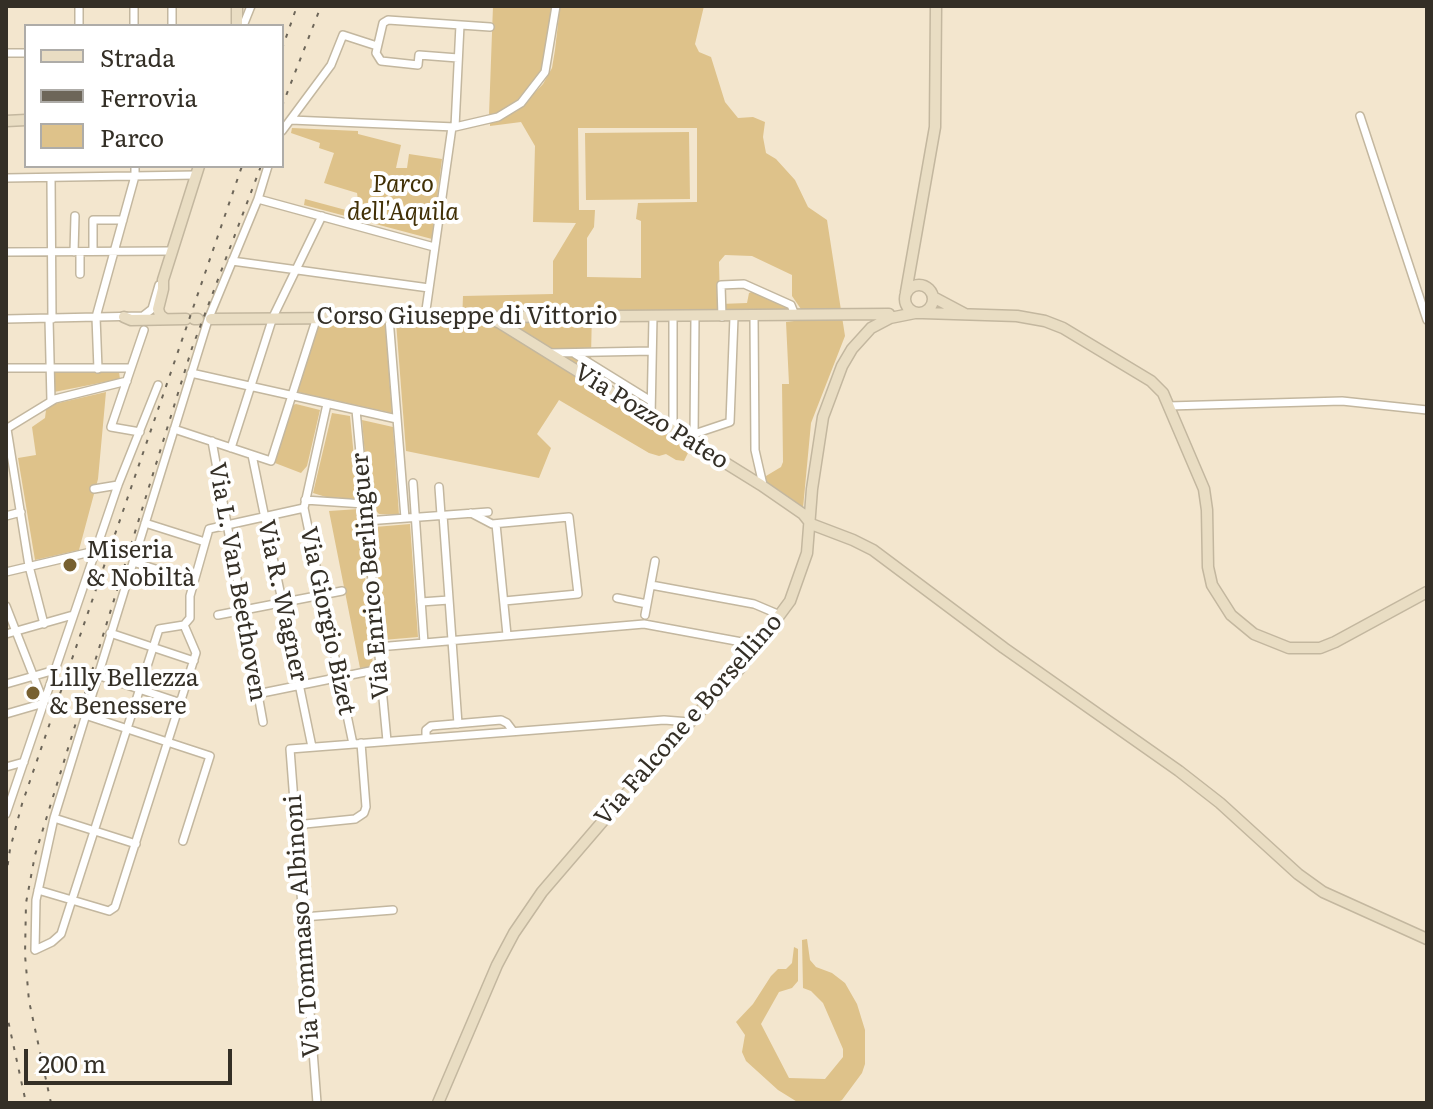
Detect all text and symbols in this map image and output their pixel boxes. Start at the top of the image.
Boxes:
legend [24,24,284,168]
text: Strada [100,39,175,74]
text: Ferrovia [100,79,197,114]
text: Parco [100,119,164,154]
park label: Parco dell'Aquila [347,171,459,227]
street label: Corso Giuseppe di Vittorio [316,303,618,331]
street label: Via Pozzo Pateo [569,358,733,476]
street label: Via Enrico Berlinguer [346,452,396,700]
street label: Via L. Van Beethoven [202,460,272,704]
street label: Via R. Wagner [251,517,313,685]
street label: Via Giorgio Bizet [293,524,361,718]
place label: Miseria & Nobiltà [86,537,195,593]
marker: Miseria & Nobiltà [61,556,79,574]
street label: Via Falcone e Borsellino [589,608,789,832]
place label: Lilly Bellezza & Benessere [49,665,199,721]
marker: Lilly Bellezza & Benessere [24,684,42,702]
street label: Via Tommaso Albinoni [279,794,327,1058]
scale bar [28,1033,236,1083]
text: 200 m [38,1045,106,1080]

